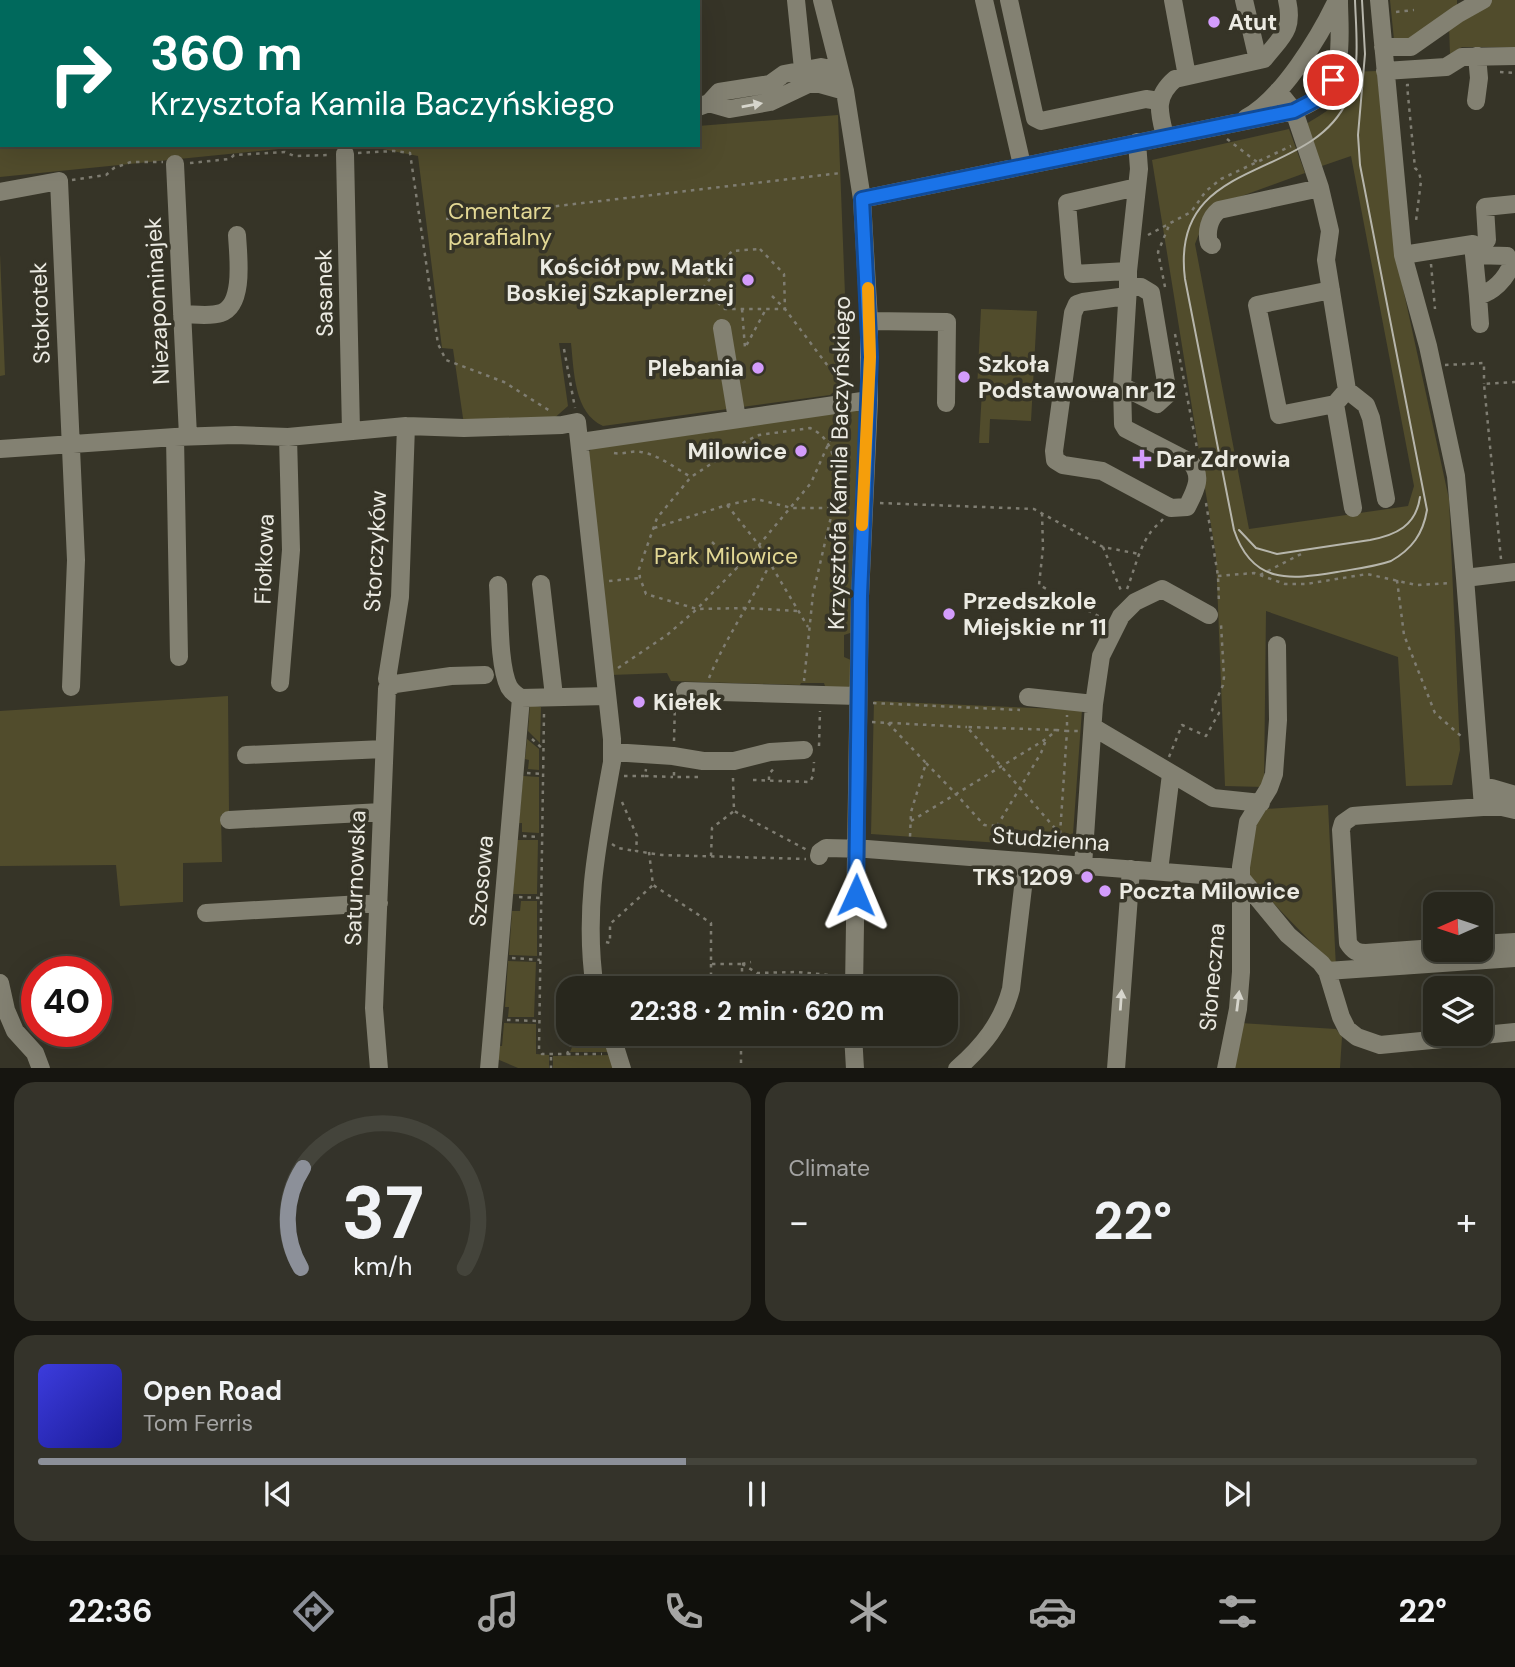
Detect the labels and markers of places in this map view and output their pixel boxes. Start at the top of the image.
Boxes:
place label: Atut [1228,7,1277,37]
marker: Atut [1206,14,1222,30]
pin [1303,50,1363,110]
place label: Kościół pw. Matki Boskiej Szkaplerznej [506,252,734,308]
marker: Kościół pw. Matki Boskiej Szkaplerznej [740,272,756,288]
place label: Szkoła Podstawowa nr 12 [978,349,1176,405]
place label: Plebania [647,353,744,383]
marker: Plebania [750,360,766,376]
marker: Szkoła Podstawowa nr 12 [956,369,972,385]
place label: Milowice [688,436,787,466]
marker: Milowice [793,443,809,459]
place label: Dar Zdrowia [1156,444,1290,474]
marker: Dar Zdrowia [1134,451,1150,467]
place label: Przedszkole Miejskie nr 11 [963,586,1107,642]
marker: Przedszkole Miejskie nr 11 [941,606,957,622]
place label: Kiełek [653,687,722,717]
marker: Kiełek [631,694,647,710]
place label: TKS 1209 [973,862,1073,892]
marker: TKS 1209 [1079,869,1095,885]
place label: Poczta Milowice [1119,876,1300,906]
marker: Poczta Milowice [1097,883,1113,899]

